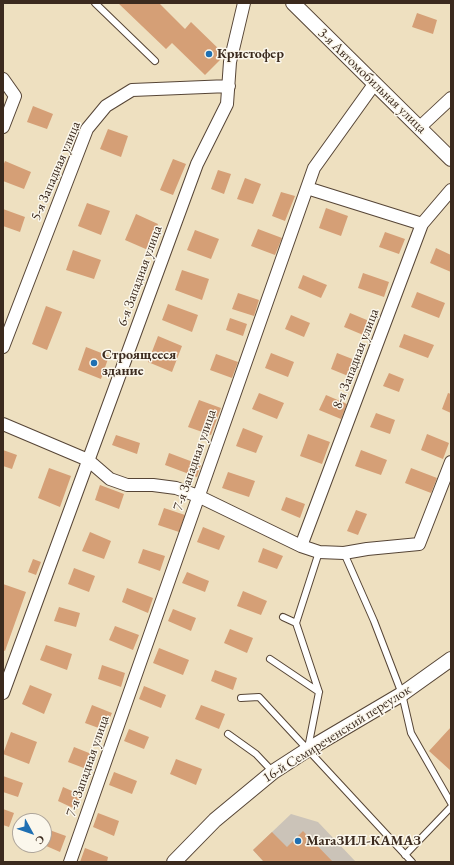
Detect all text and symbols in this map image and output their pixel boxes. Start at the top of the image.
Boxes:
street label: 3-я Автомобильная улица [314,25,430,137]
place label: Кристофер [217,46,284,62]
marker: Кристофер [204,49,214,59]
street label: 5-я Западная улица [28,119,84,223]
street label: 6-я Западная улица [114,223,166,329]
street label: 8-я Западная улица [329,307,383,411]
place label: Строящееся здание [102,347,176,380]
marker: Строящееся здание [89,358,99,368]
street label: 7-я Западная улица [170,407,220,513]
street label: 16-й Семиреченский переулок [260,681,414,787]
street label: 7-я Западная улица [63,713,113,819]
north arrow [12,813,52,853]
text: С [33,833,48,848]
place label: МагаЗИЛ-КАМАЗ [306,833,421,849]
marker: МагаЗИЛ-КАМАЗ [293,836,303,846]

